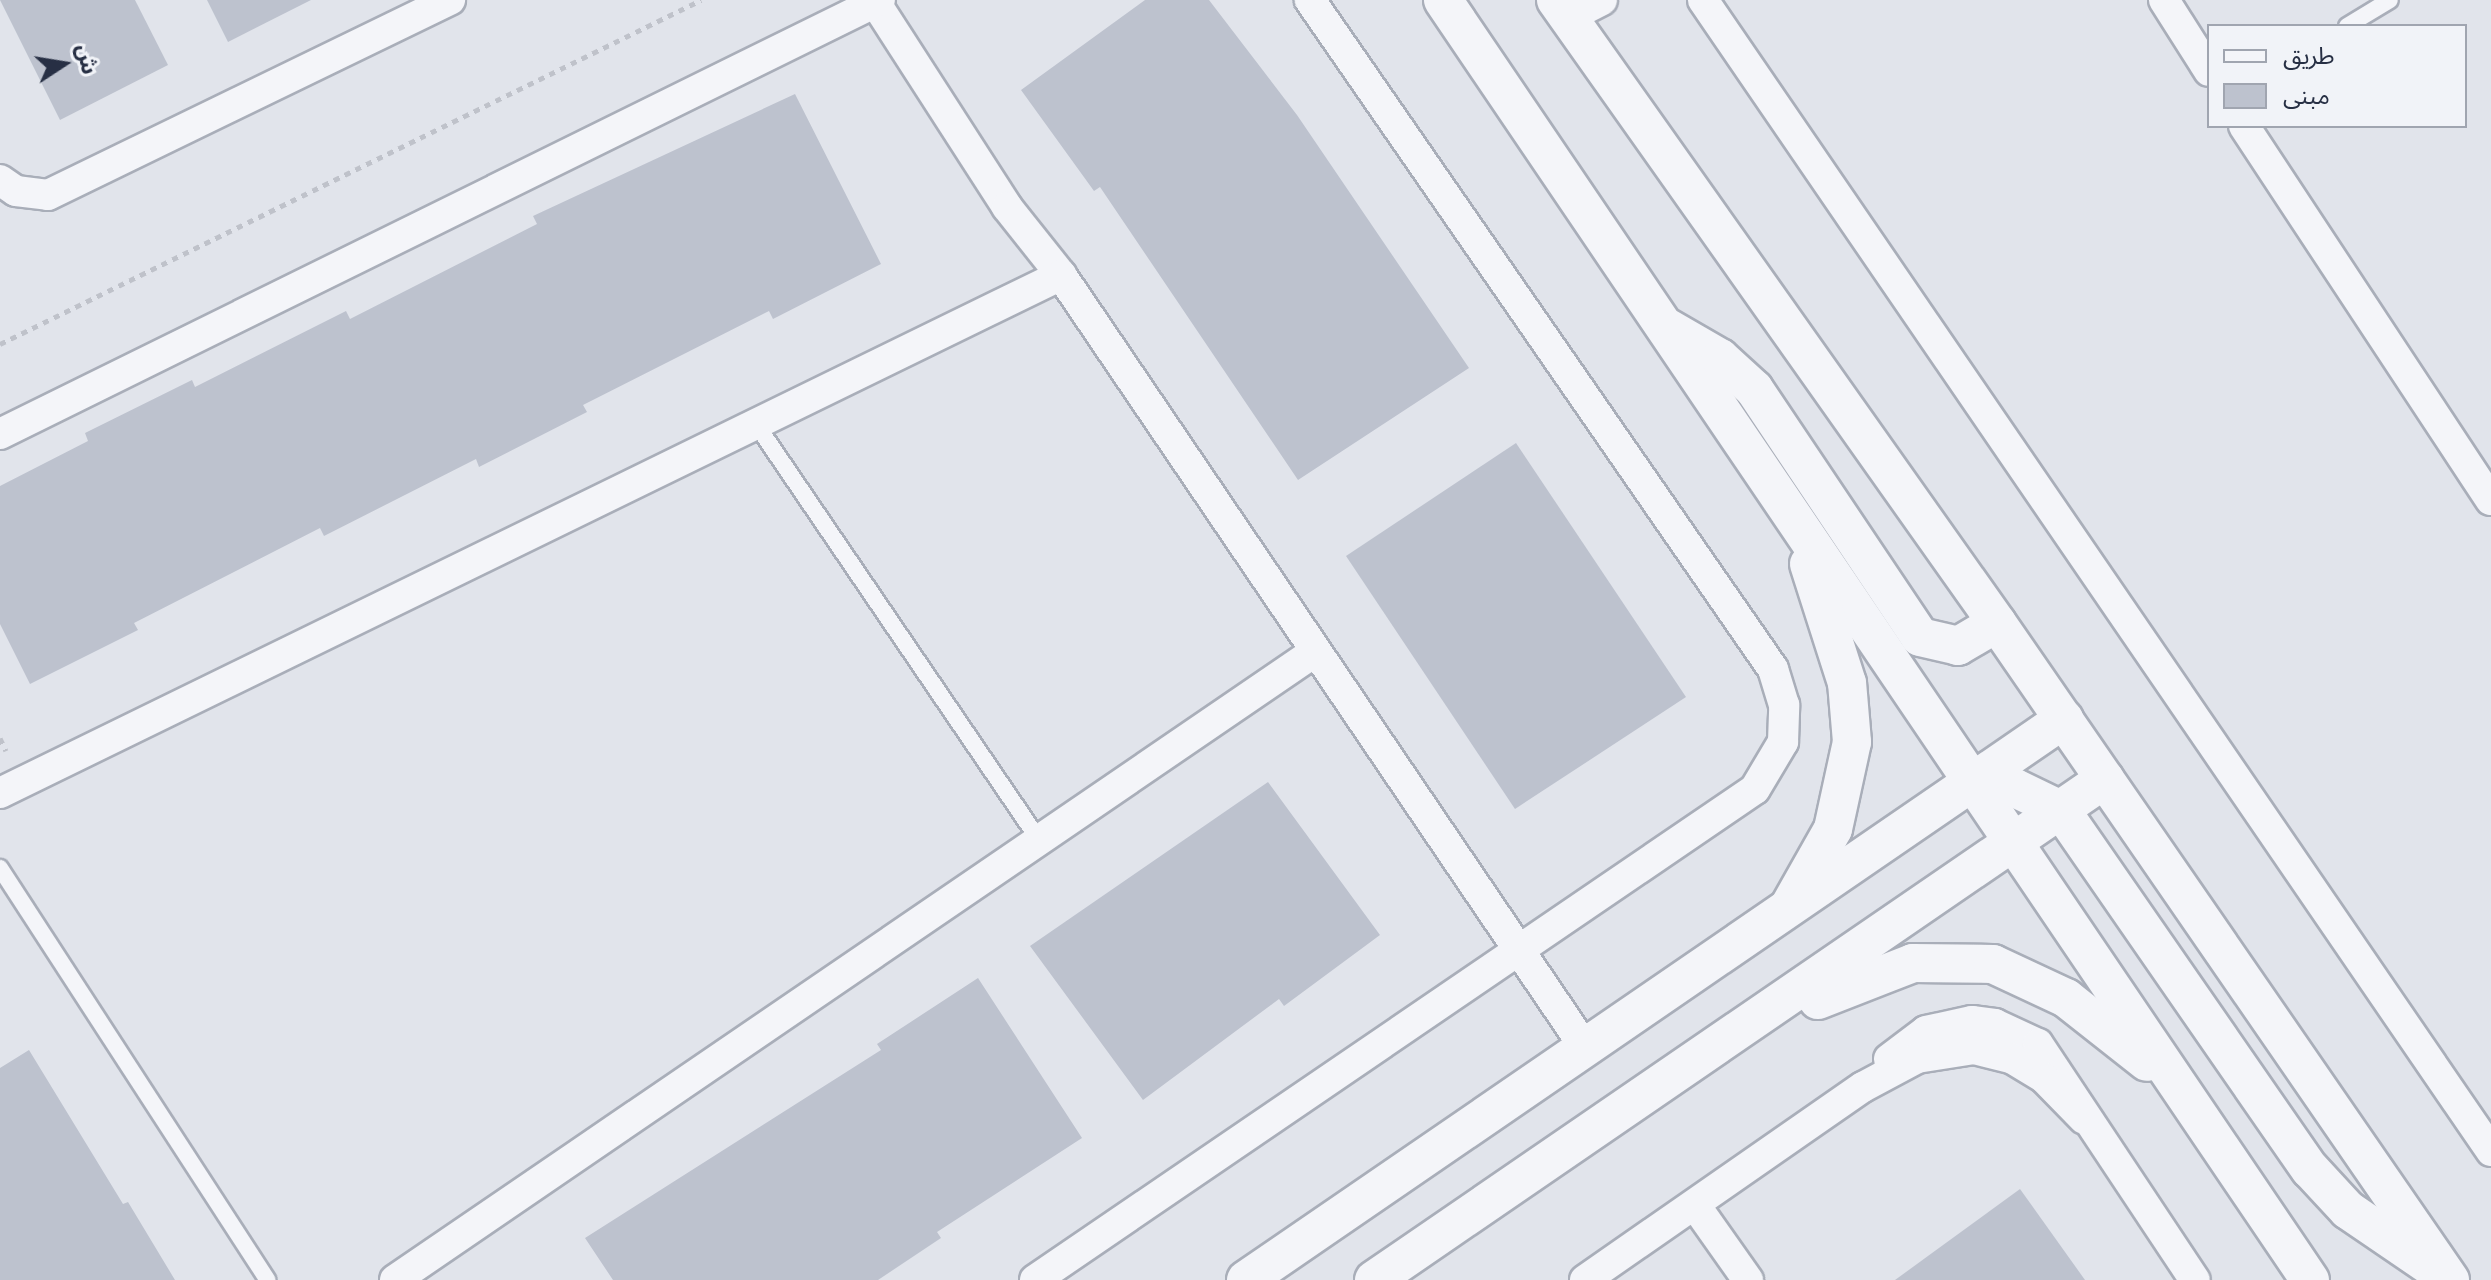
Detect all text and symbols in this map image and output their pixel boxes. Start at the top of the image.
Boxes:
north arrow [24,24,104,104]
legend [2207,24,2467,128]
text: طريق [2283,37,2335,73]
text: ش [68,41,107,77]
text: مبنى [2283,77,2330,113]

